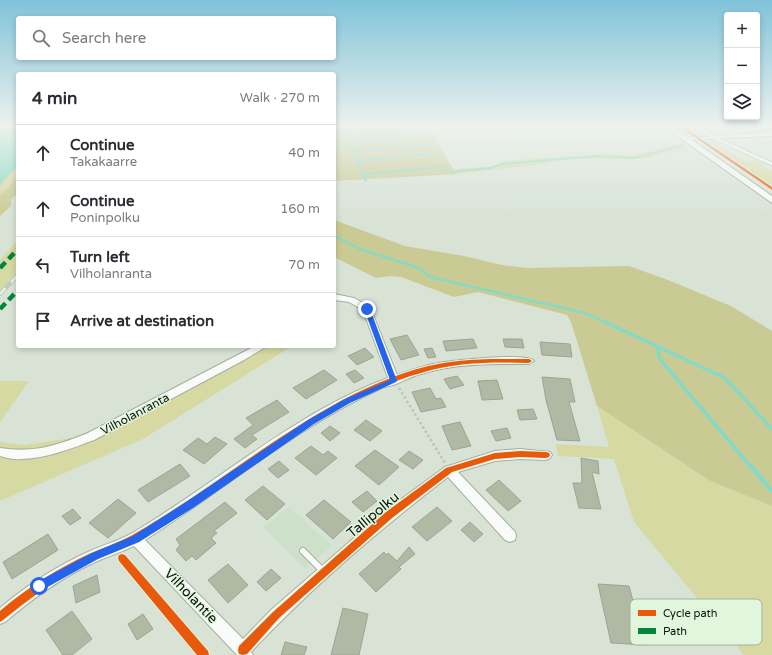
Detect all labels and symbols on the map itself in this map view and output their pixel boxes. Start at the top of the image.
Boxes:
route end [358,300,376,318]
street label: Vilholanranta [98,390,172,438]
street label: Tallipolku [344,488,402,542]
street label: Vilholantie [161,565,221,627]
route start [30,577,48,595]
legend [630,599,762,645]
text: Cycle path [663,607,718,620]
text: Path [663,625,687,638]

